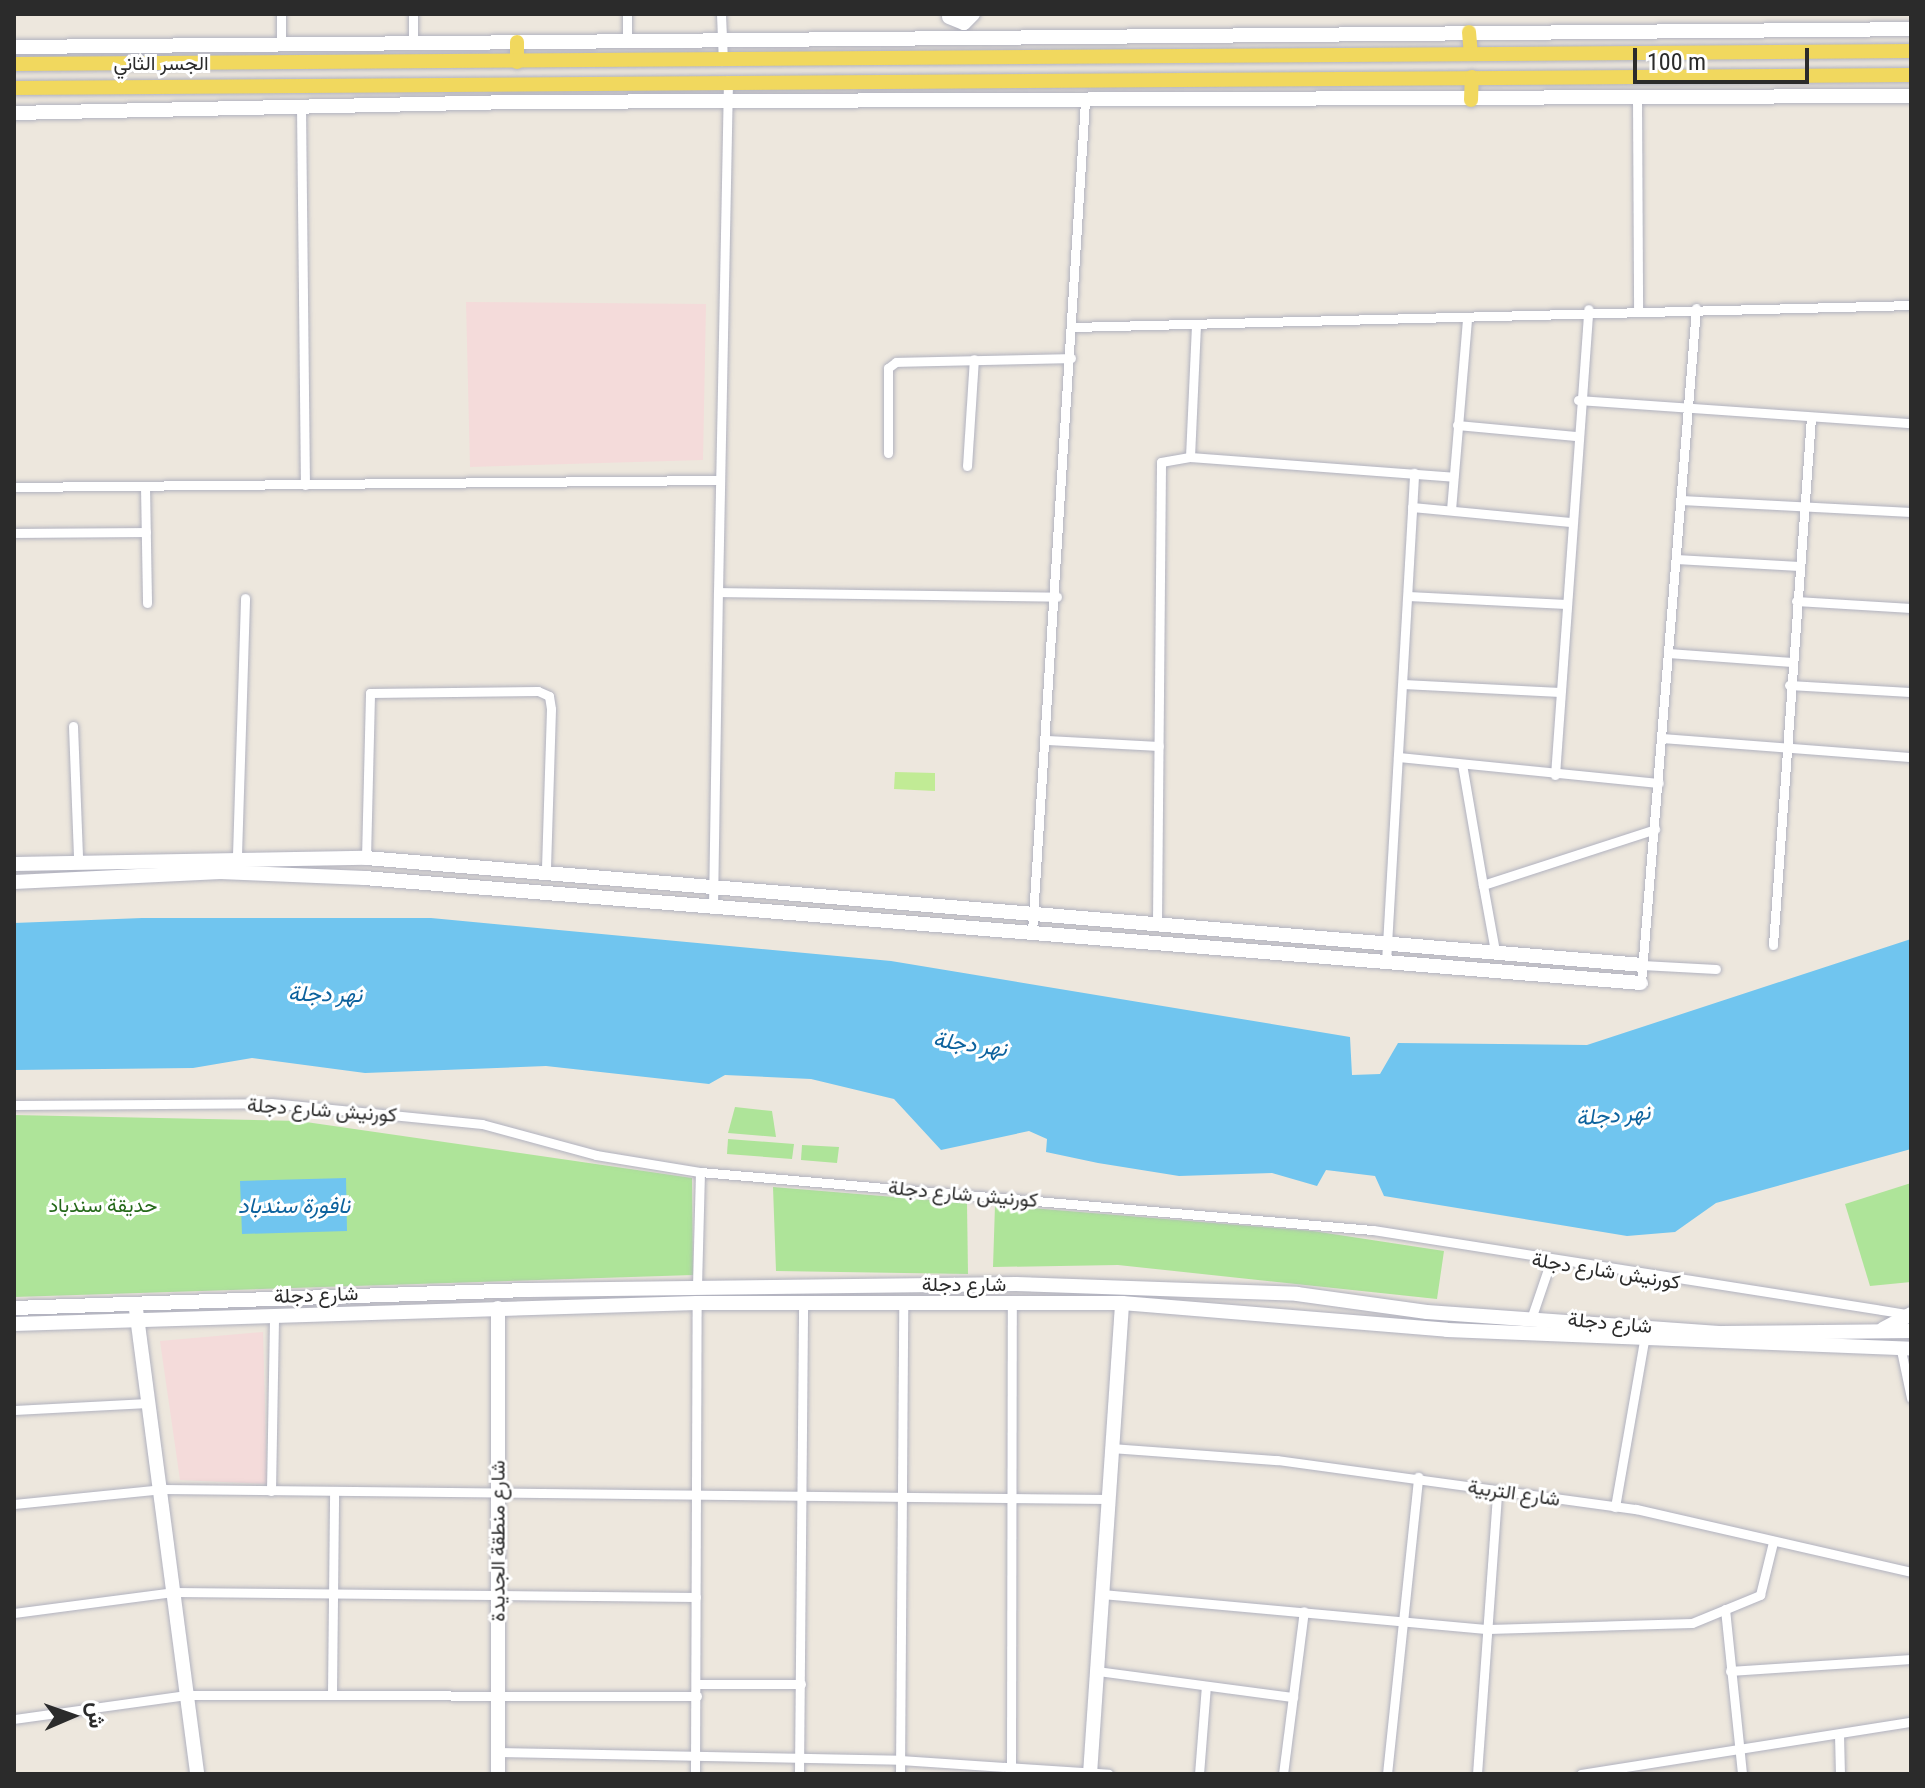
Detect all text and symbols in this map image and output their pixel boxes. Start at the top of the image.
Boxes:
scale bar [1637,32,1813,82]
text: 100 m [1647,48,1706,76]
street label: الجسر الثاني [113,51,209,75]
water label: نهر دجلة [288,980,362,1008]
water label: نهر دجلة [931,1026,1009,1062]
street label: كورنيش شارع دجلة [246,1093,398,1127]
water label: نهر دجلة [1575,1099,1651,1131]
street label: كورنيش شارع دجلة [887,1176,1039,1212]
park label: حديقة سندباد [48,1193,158,1217]
water label: نافورة سندباد [238,1193,350,1219]
street label: كورنيش شارع دجلة [1530,1247,1682,1295]
street label: شارع دجلة [922,1272,1006,1296]
street label: شارع دجلة [273,1282,359,1308]
street label: شارع دجلة [1567,1307,1653,1339]
street label: شارع منطقة الجديدة [486,1460,510,1622]
street label: شارع التربية [1466,1475,1562,1511]
north arrow [32,1676,112,1756]
text: ش [84,1701,109,1729]

